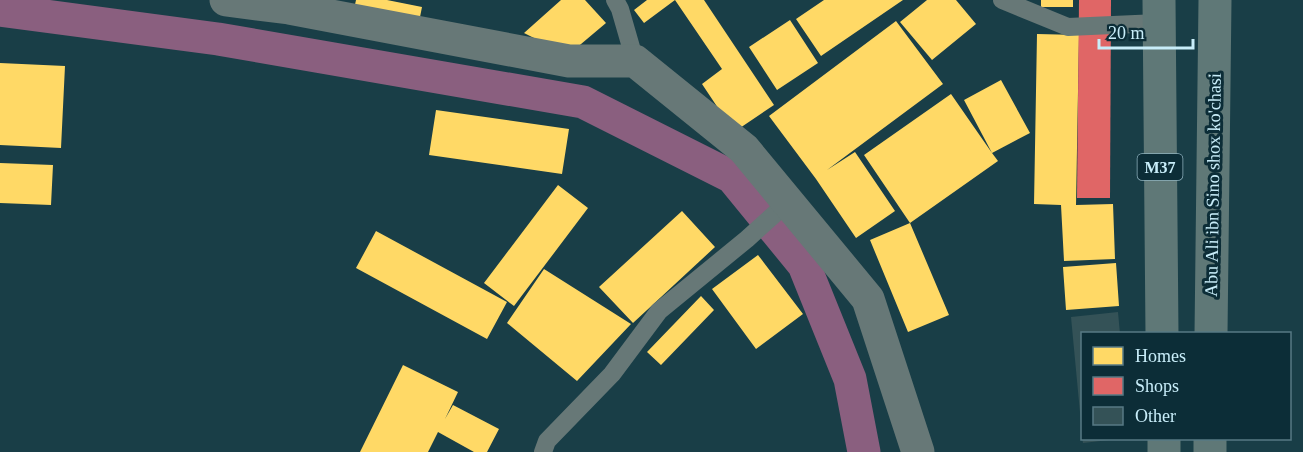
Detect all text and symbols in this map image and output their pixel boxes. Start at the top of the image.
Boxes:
scale bar [1099,12,1194,50]
text: 20 m [1108,23,1145,43]
street label: Abu Ali ibn Sino shox ko'chasi [1201,73,1225,297]
road number: M37 [1138,154,1182,180]
legend [1081,332,1291,440]
text: Homes [1135,346,1186,366]
text: Shops [1135,376,1179,396]
text: Other [1135,406,1176,426]

